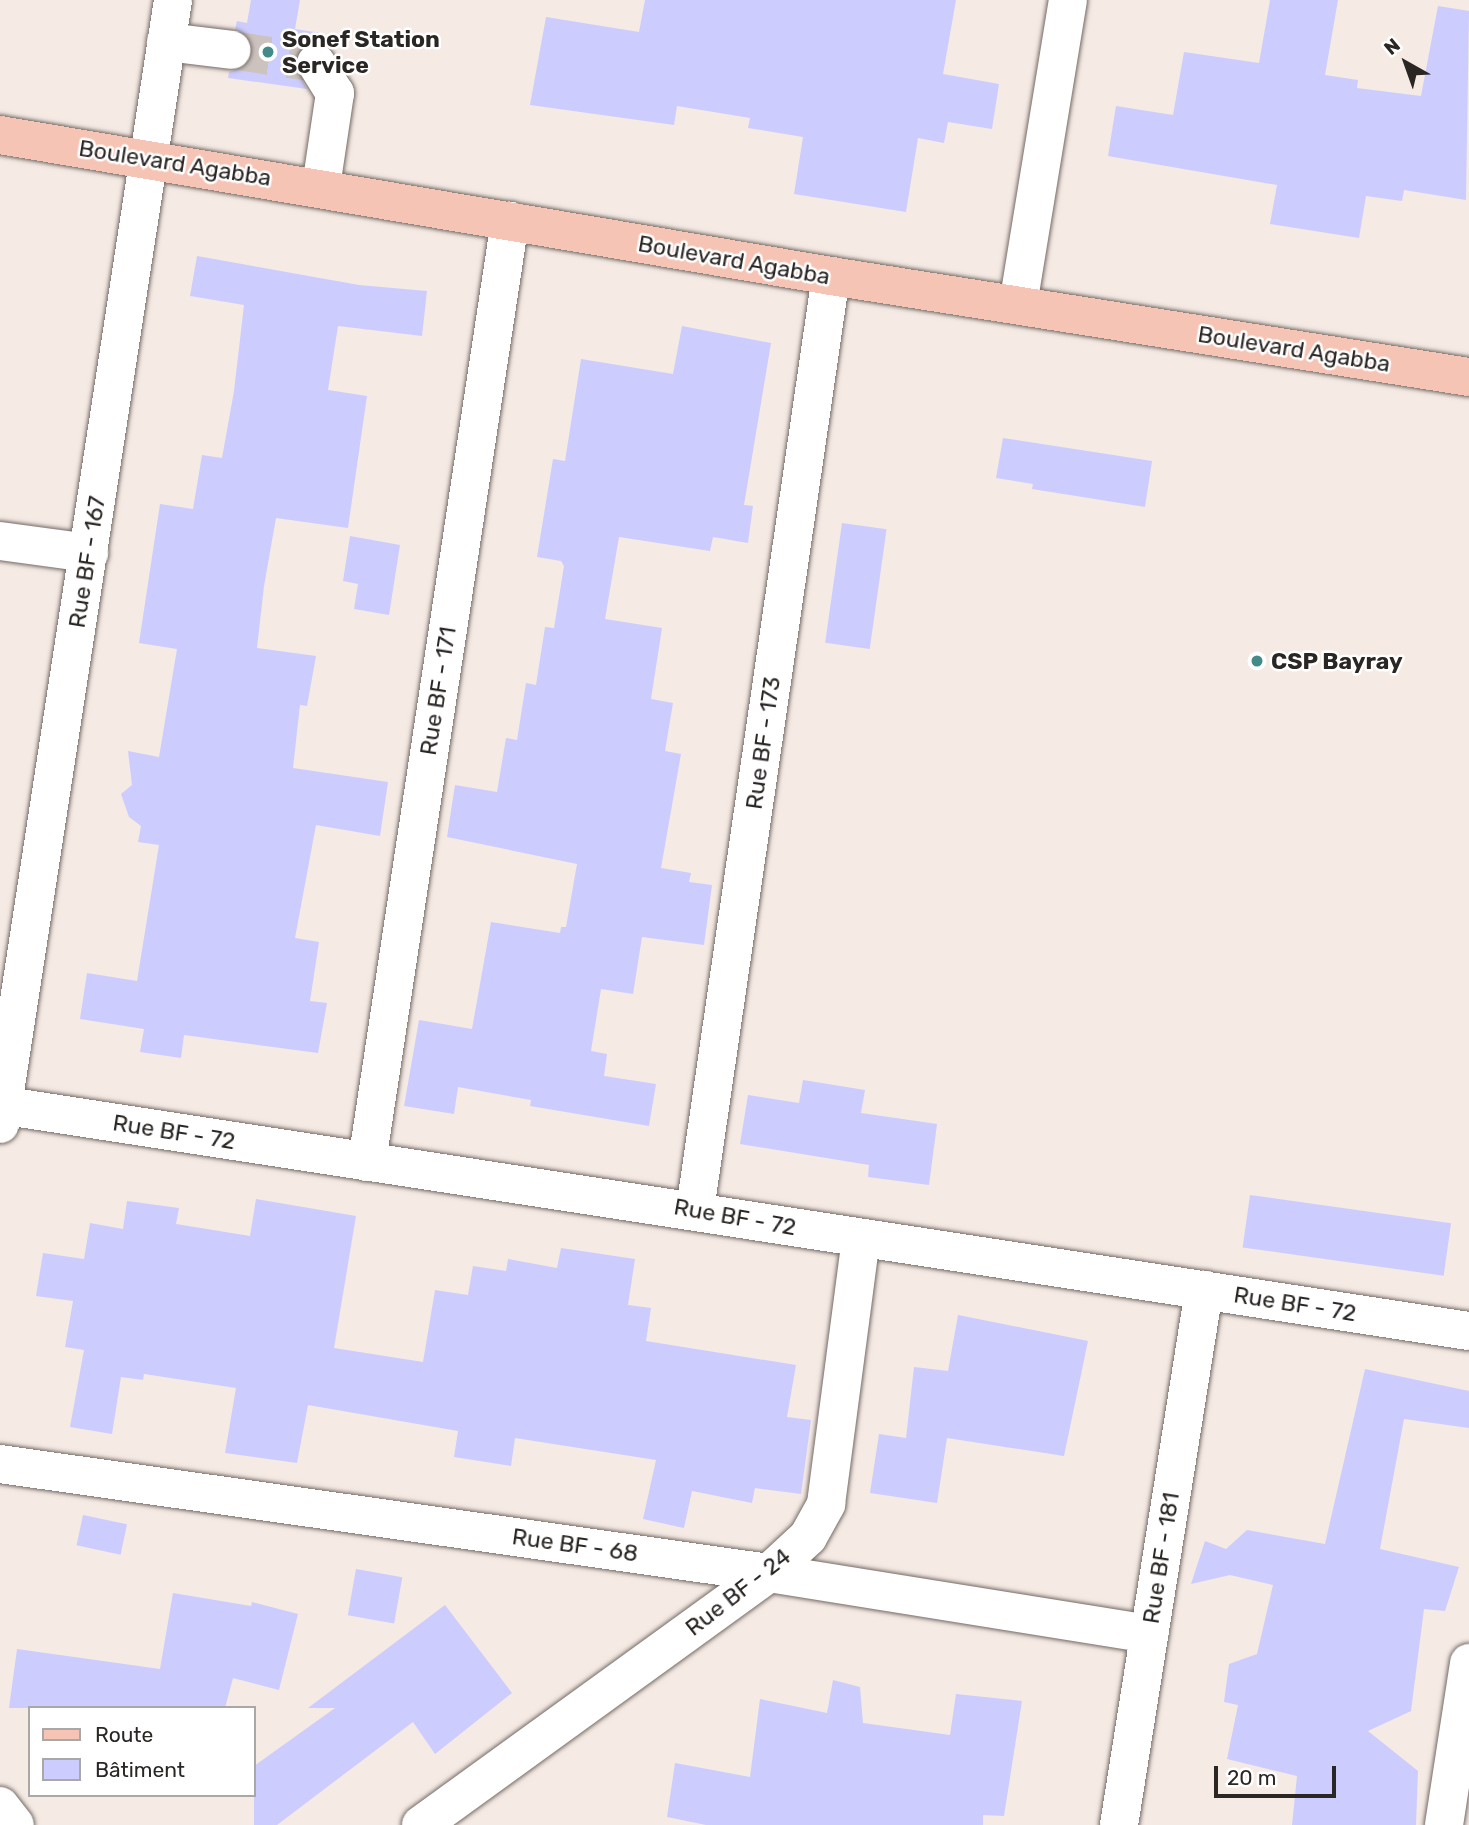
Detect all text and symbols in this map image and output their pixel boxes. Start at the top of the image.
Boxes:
place label: Sonef Station Service [282,25,440,79]
north arrow [1371,28,1441,98]
text: N [1380,33,1405,60]
marker: Sonef Station Service [260,44,276,60]
street label: Boulevard Agabba [77,134,273,192]
street label: Boulevard Agabba [636,229,832,291]
street label: Boulevard Agabba [1196,320,1392,378]
street label: Rue BF - 167 [63,494,111,630]
street label: Rue BF - 171 [414,625,462,757]
place label: CSP Bayray [1271,647,1403,675]
marker: CSP Bayray [1249,653,1265,669]
street label: Rue BF - 173 [740,675,786,811]
street label: Rue BF - 72 [111,1109,237,1155]
street label: Rue BF - 72 [672,1193,798,1241]
street label: Rue BF - 72 [1232,1281,1358,1327]
street label: Rue BF - 181 [1137,1490,1185,1626]
street label: Rue BF - 68 [510,1522,640,1568]
street label: Rue BF - 24 [680,1542,796,1642]
legend [28,1706,256,1797]
text: Route [95,1722,153,1747]
scale bar [1217,1752,1340,1796]
text: Bâtiment [95,1757,185,1782]
text: 20 m [1227,1765,1276,1790]

